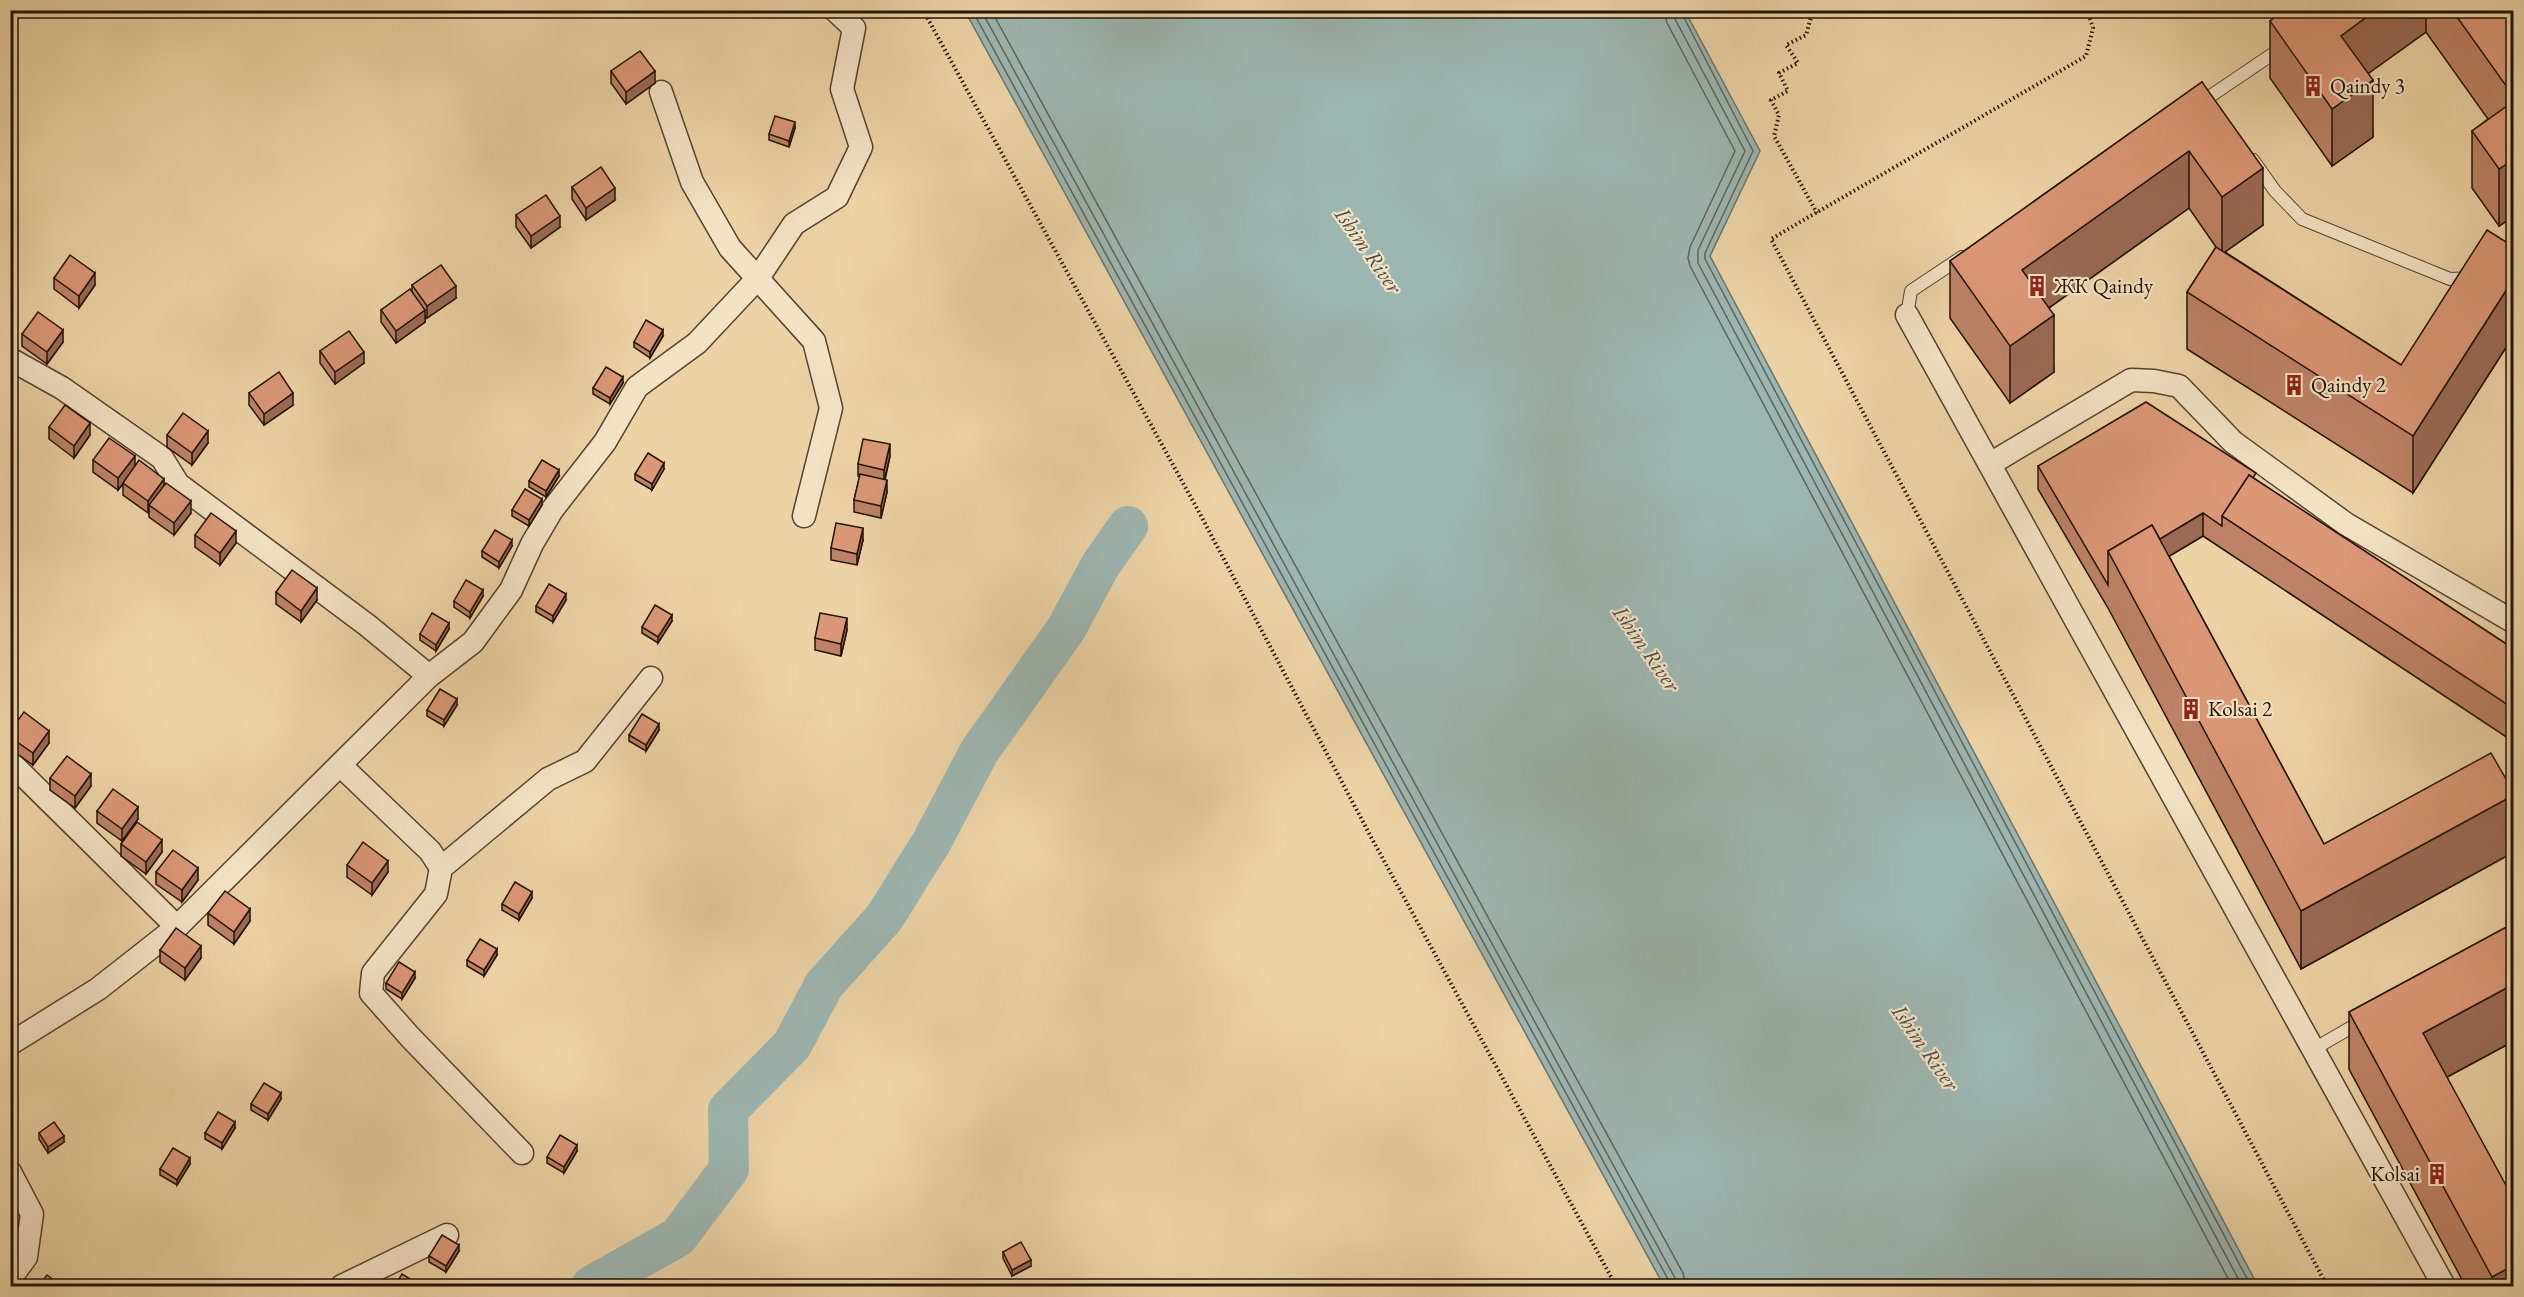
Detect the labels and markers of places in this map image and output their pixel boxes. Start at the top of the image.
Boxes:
place label: Qaindy 3 [2330,72,2405,100]
building icon: Qaindy 3 [2301,74,2325,98]
place label: ЖК Qaindy [2053,272,2154,300]
building icon: ЖК Qaindy [2025,274,2049,298]
place label: Qaindy 2 [2311,371,2386,399]
building icon: Qaindy 2 [2282,373,2306,397]
place label: Kolsai 2 [2208,695,2272,722]
building icon: Kolsai 2 [2179,697,2203,721]
place label: Kolsai [2370,1160,2420,1187]
building icon: Kolsai [2425,1162,2449,1186]

